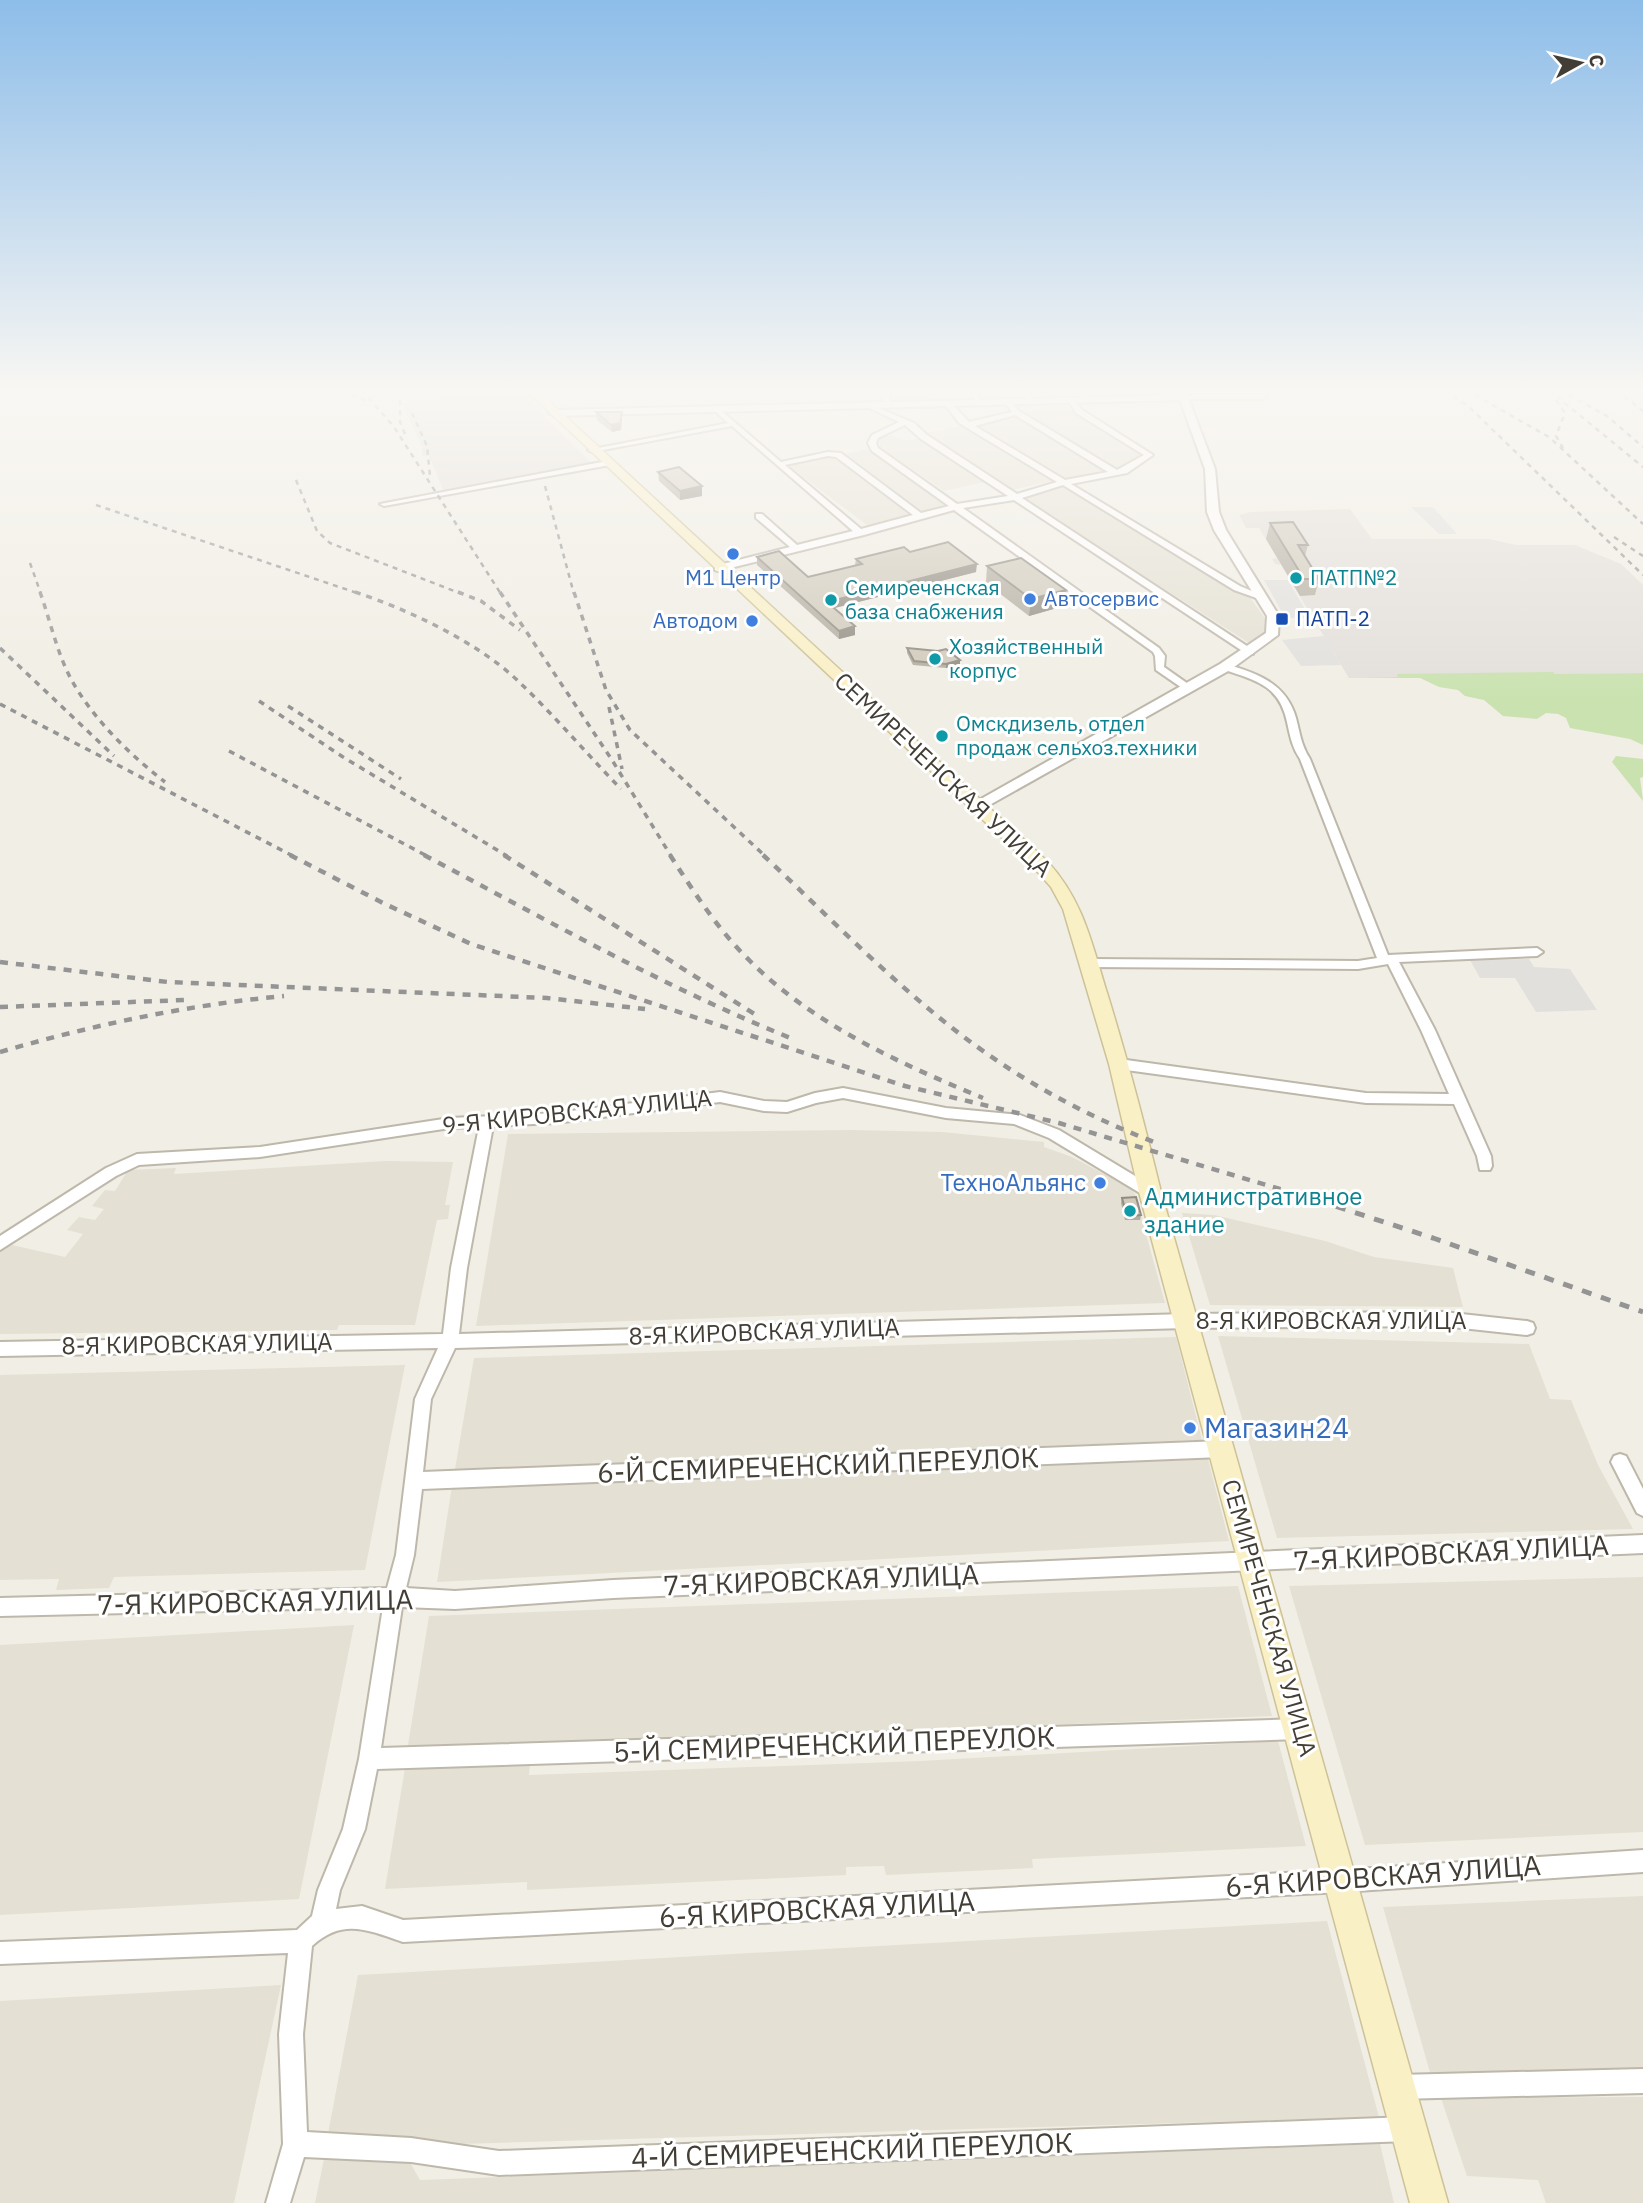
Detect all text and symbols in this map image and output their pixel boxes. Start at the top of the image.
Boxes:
north arrow [1545,28,1615,98]
text: С [1584,53,1610,68]
marker: М1 Центр [725,546,741,562]
place label: М1 Центр [685,563,781,591]
place label: ПАТП№2 [1310,563,1397,591]
marker: ПАТП№2 [1288,570,1304,586]
place label: Семиреченская база снабжения [845,573,1004,625]
place label: Автосервис [1044,584,1159,612]
marker: Автосервис [1022,591,1038,607]
marker: Семиреченская база снабжения [823,592,839,608]
place label: ПАТП-2 [1296,604,1370,632]
place label: Автодом [653,606,738,634]
marker: ПАТП-2 [1274,611,1290,627]
marker: Автодом [744,613,760,629]
place label: Хозяйственный корпус [949,632,1103,684]
marker: Хозяйственный корпус [927,651,943,667]
street label: СЕМИРЕЧЕНСКАЯ УЛИЦА [828,665,1060,884]
place label: Омскдизель, отдел продаж сельхоз.техники [956,709,1197,761]
marker: Омскдизель, отдел продаж сельхоз.техники [934,728,950,744]
street label: 9-Я КИРОВСКАЯ УЛИЦА [440,1081,713,1141]
place label: ТехноАльянс [940,1166,1086,1198]
marker: ТехноАльянс [1092,1175,1108,1191]
place label: Административное здание [1144,1180,1363,1240]
marker: Административное здание [1122,1203,1138,1219]
street label: 8-Я КИРОВСКАЯ УЛИЦА [1195,1304,1467,1336]
street label: 8-Я КИРОВСКАЯ УЛИЦА [628,1310,900,1352]
street label: 8-Я КИРОВСКАЯ УЛИЦА [61,1325,333,1361]
place label: Магазин24 [1204,1409,1349,1446]
marker: Магазин24 [1182,1420,1198,1436]
street label: 6-Й СЕМИРЕЧЕНСКИЙ ПЕРЕУЛОК [596,1438,1040,1491]
street label: СЕМИРЕЧЕНСКАЯ УЛИЦА [1215,1475,1325,1760]
street label: 7-Я КИРОВСКАЯ УЛИЦА [1292,1526,1610,1579]
street label: 7-Я КИРОВСКАЯ УЛИЦА [662,1555,980,1604]
street label: 7-Я КИРОВСКАЯ УЛИЦА [97,1580,414,1623]
street label: 5-Й СЕМИРЕЧЕНСКИЙ ПЕРЕУЛОК [612,1717,1056,1770]
street label: 6-Я КИРОВСКАЯ УЛИЦА [1224,1846,1542,1905]
street label: 6-Я КИРОВСКАЯ УЛИЦА [658,1882,976,1935]
street label: 4-Й СЕМИРЕЧЕНСКИЙ ПЕРЕУЛОК [630,2123,1074,2176]

